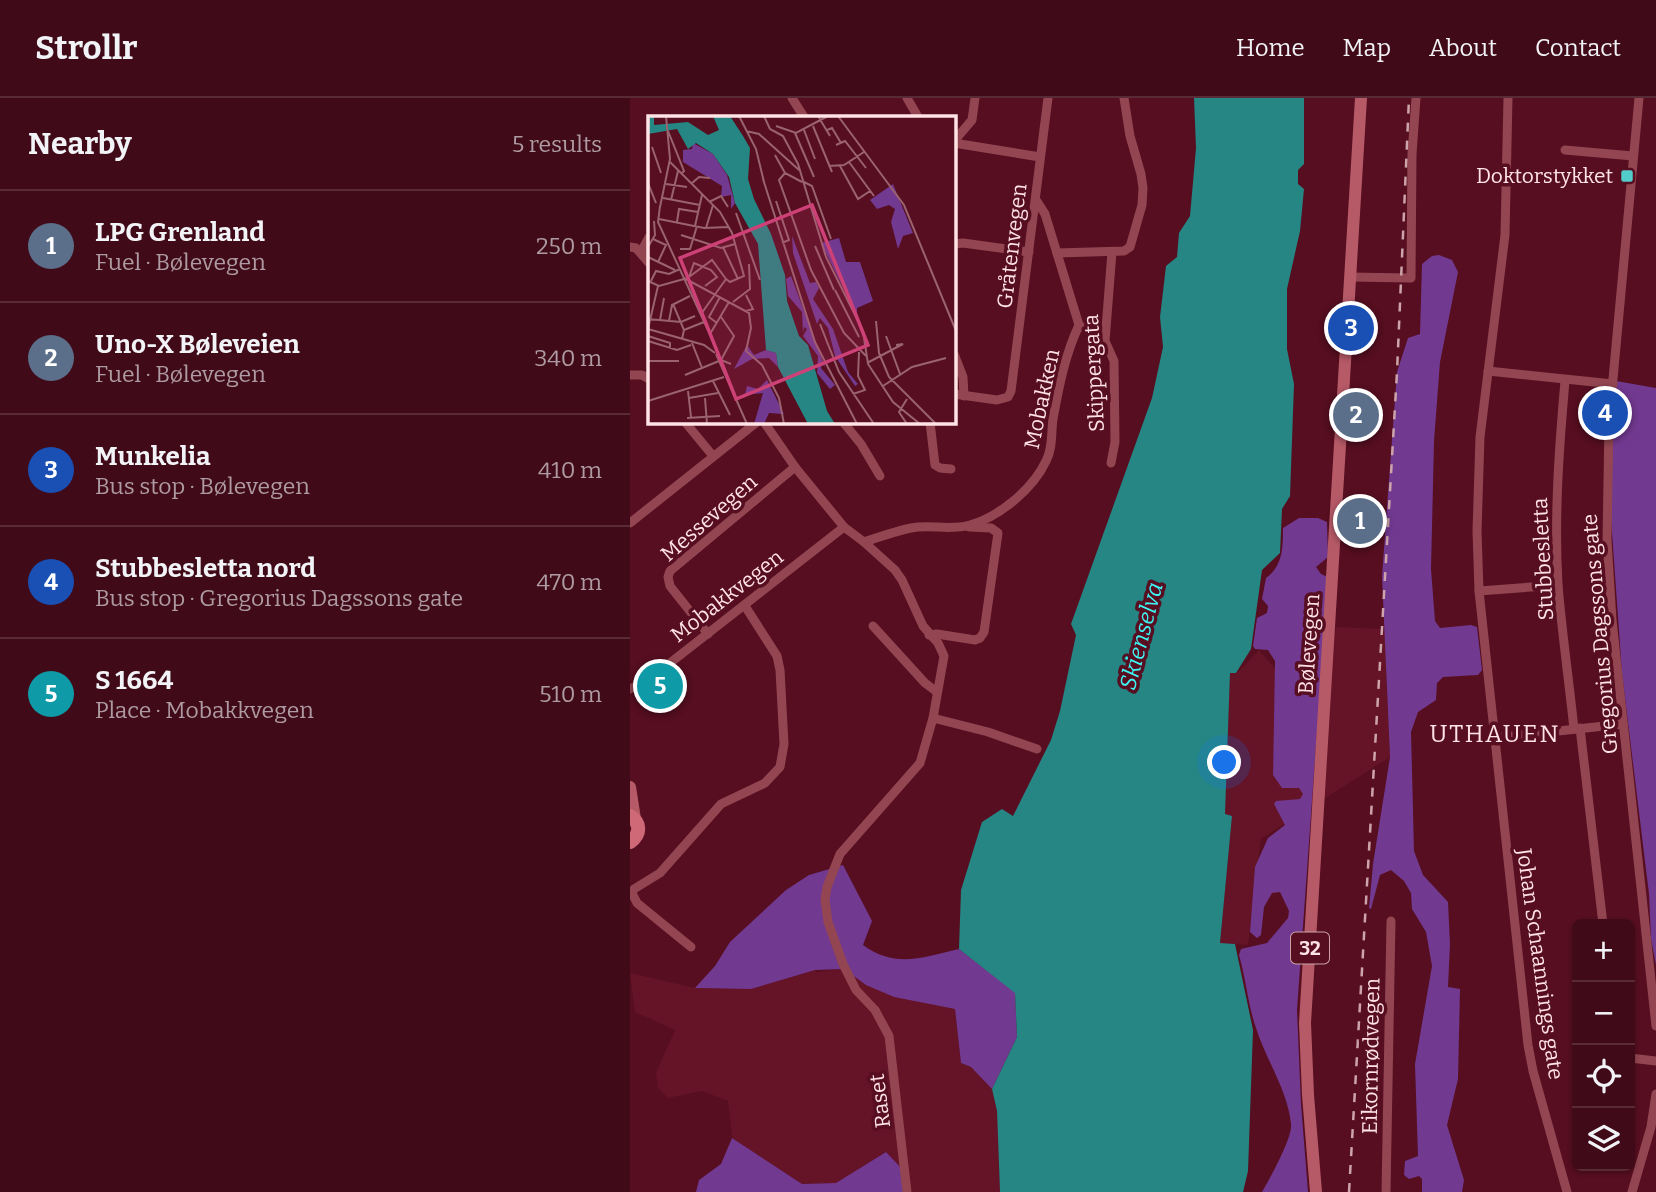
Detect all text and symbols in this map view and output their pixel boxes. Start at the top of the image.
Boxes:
text: Strollr [35,28,138,68]
text: Home [1236,34,1305,62]
text: Map [1343,34,1391,62]
text: About [1429,34,1497,62]
text: Contact [1535,34,1621,62]
inset map [648,116,956,424]
text: Nearby [28,126,132,162]
text: 5 results [512,130,602,158]
place label: Doktorstykket [1476,163,1613,189]
marker: Doktorstykket [1619,168,1635,184]
street label: Gråtenvegen [991,182,1033,310]
text: LPG Grenland [95,217,265,248]
text: 1 [46,232,56,260]
text: 250 m [536,232,602,260]
text: Fuel · Bølevegen [95,248,266,276]
pin: 3 [1328,302,1374,354]
street label: Skippergata [1078,313,1110,432]
text: Uno-X Bøleveien [95,329,300,360]
text: 2 [45,344,57,372]
text: 340 m [534,344,602,372]
street label: Mobakken [1019,347,1065,451]
text: Fuel · Bølevegen [95,360,266,388]
pin: 4 [1582,387,1628,439]
pin: 2 [1333,389,1379,441]
text: Munkelia [95,441,211,472]
text: 3 [44,456,58,484]
text: 410 m [538,456,602,484]
street label: Messevegen [655,469,763,567]
text: Bus stop · Bølevegen [95,472,310,500]
pin: 1 [1337,495,1383,547]
street label: Stubbesletta [1527,496,1559,621]
street label: Gregorius Dagssons gate [1577,513,1623,755]
street label: Mobakkvegen [666,544,788,648]
text: Stubbesletta nord [95,553,316,584]
text: 4 [44,568,58,596]
text: 470 m [536,568,602,596]
water label: Skienselva [1113,579,1169,693]
text: Bus stop · Gregorius Dagssons gate [95,584,463,612]
street label: Bølevegen [1293,593,1325,695]
pin: 5 [637,660,683,712]
text: S 1664 [95,665,173,696]
text: 5 [45,680,57,708]
text: 510 m [539,680,602,708]
text: Place · Mobakkvegen [95,696,314,724]
district label: UTHAUEN [1429,720,1561,748]
your location [1207,745,1241,779]
street label: Johan Schaannings gate [1511,846,1569,1081]
map controls [1572,919,1635,1171]
button: + [1572,919,1635,982]
road number: 32 [1291,932,1329,964]
street label: Eikornrødvegen [1357,978,1385,1134]
button: − [1572,982,1635,1045]
button: locate [1572,1045,1635,1108]
street label: Raset [864,1072,896,1129]
button: layers [1572,1108,1635,1171]

